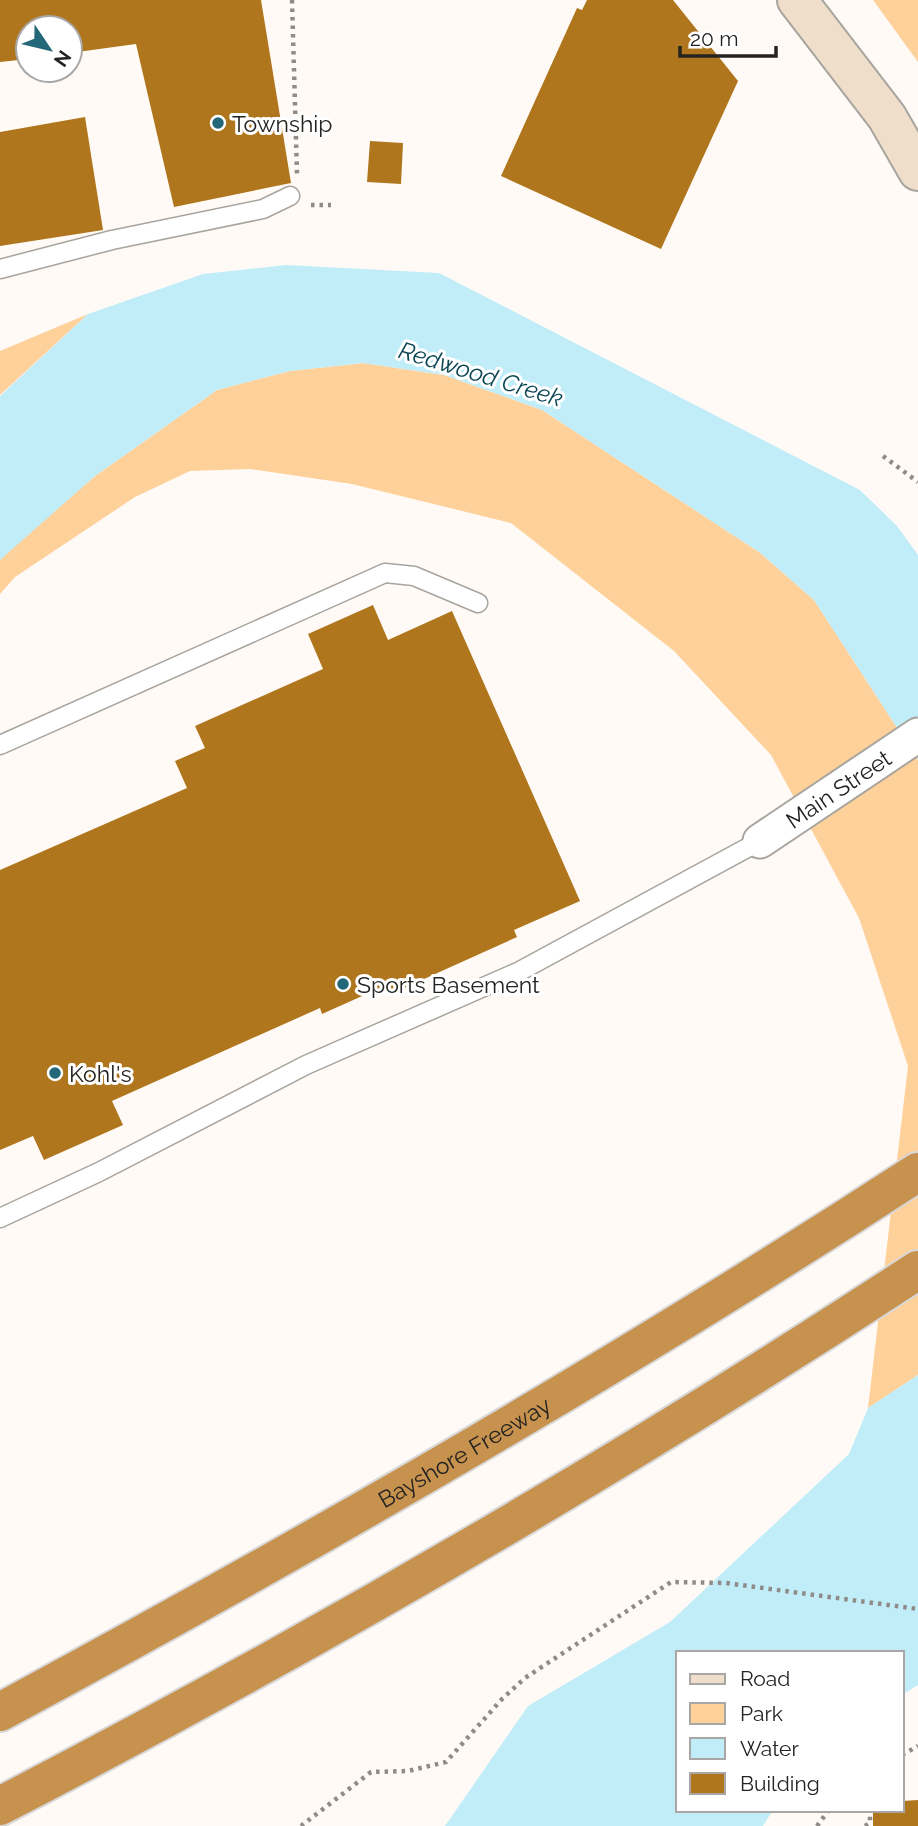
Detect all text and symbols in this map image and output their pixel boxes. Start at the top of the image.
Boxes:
north arrow [14,14,84,84]
scale bar [680,14,776,58]
text: 20 m [690,26,738,51]
text: N [50,47,76,71]
place label: Township [232,110,333,137]
marker: Township [210,115,226,131]
water label: Redwood Creek [396,335,567,413]
street label: Main Street [780,744,896,833]
place label: Sports Basement [357,971,540,998]
marker: Sports Basement [335,976,351,992]
place label: Kohl's [69,1060,132,1087]
marker: Kohl's [47,1065,63,1081]
street label: Bayshore Freeway [373,1391,555,1513]
legend [676,1651,904,1812]
text: Road [740,1666,790,1691]
text: Park [740,1701,783,1726]
text: Water [740,1736,799,1761]
text: Building [740,1771,820,1796]

